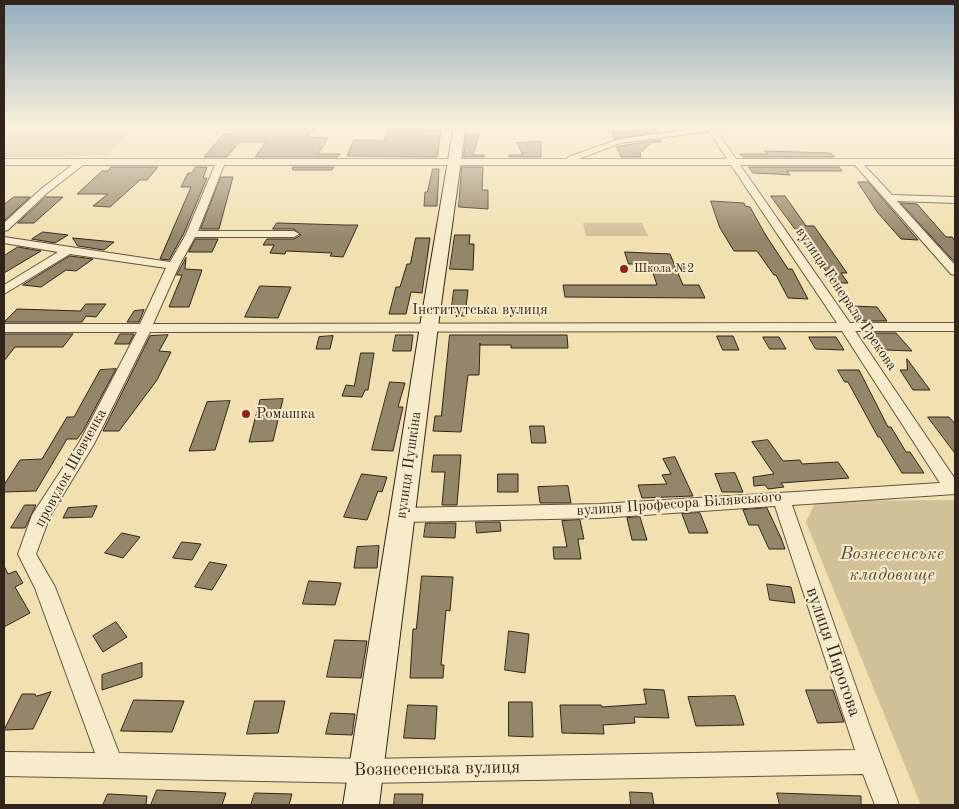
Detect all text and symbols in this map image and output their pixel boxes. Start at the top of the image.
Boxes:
street label: вулиця Генерала Грекова [791,224,901,374]
place label: Школа №2 [634,262,694,276]
marker: Школа №2 [618,263,630,275]
street label: Інститутська вулиця [412,301,548,319]
place label: Ромашка [256,405,315,423]
street label: провулок Шевченка [31,406,111,530]
marker: Ромашка [240,408,252,420]
street label: вулиця Пушкіна [393,410,425,520]
street label: вулиця Професора Білявського [576,488,782,520]
park label: Вознесенське кладовище [840,543,944,586]
street label: вулиця Пирогова [801,584,865,720]
street label: Вознесенська вулиця [353,757,521,781]

